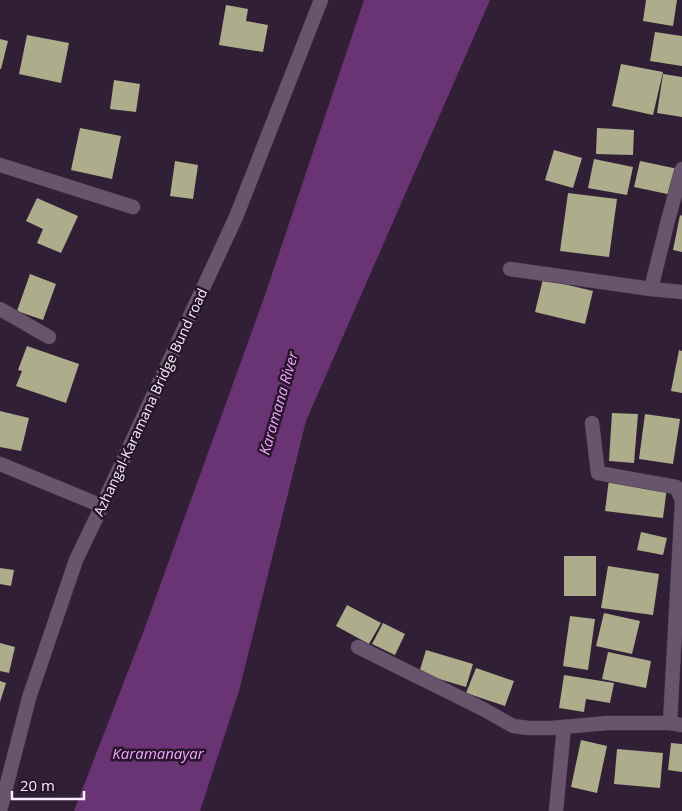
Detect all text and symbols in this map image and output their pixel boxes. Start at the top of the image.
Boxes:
street label: Azhangal-Karamana Bridge Bund road [89,285,211,519]
water label: Karamana River [254,348,303,457]
water label: Karamanayar [112,743,205,763]
scale bar [12,768,85,800]
text: 20 m [20,775,55,795]

